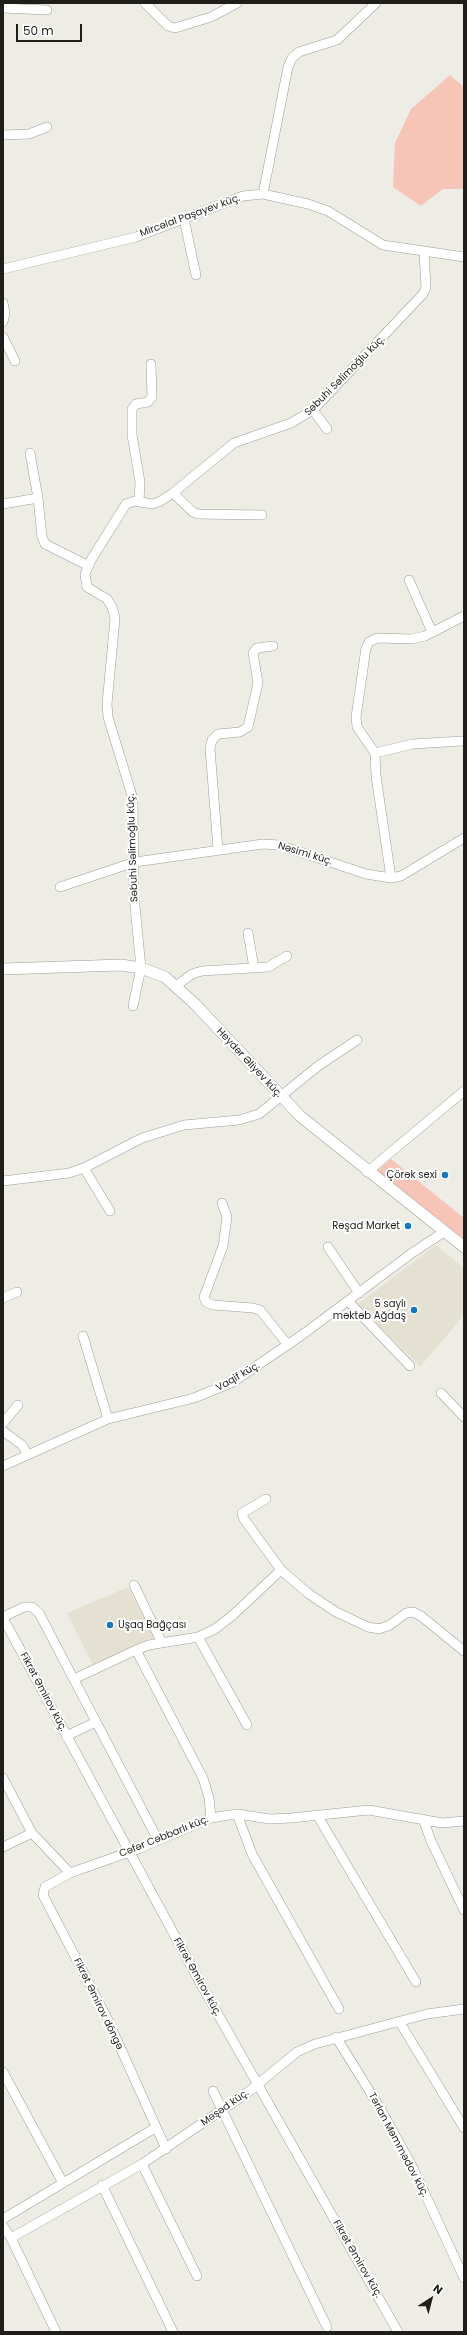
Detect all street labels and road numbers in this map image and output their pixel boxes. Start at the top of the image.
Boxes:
street label: Mircəlal Paşayev küç. [138,192,242,240]
street label: Səbuhi Səlimoğlu küç. [302,333,388,419]
street label: Səbuhi Səlimoğlu küç. [125,794,141,902]
street label: Nəsimi küç. [276,840,334,868]
street label: Heydər Əliyev küç. [214,1026,284,1100]
street label: Vaqif küç. [214,1360,262,1394]
street label: Fikrət Əmirov küç. [17,1650,69,1734]
street label: Cəfər Cəbbarlı küç. [118,1814,210,1860]
street label: Fikrət Əmirov küç. [171,1936,223,2018]
street label: Fikrət Əmirov döngə [71,1956,125,2052]
street label: Məşəd küç. [199,2087,251,2129]
street label: Tərlan Məmmədov küç. [365,2091,431,2199]
street label: Fikrət Əmirov küç. [330,2218,384,2300]

